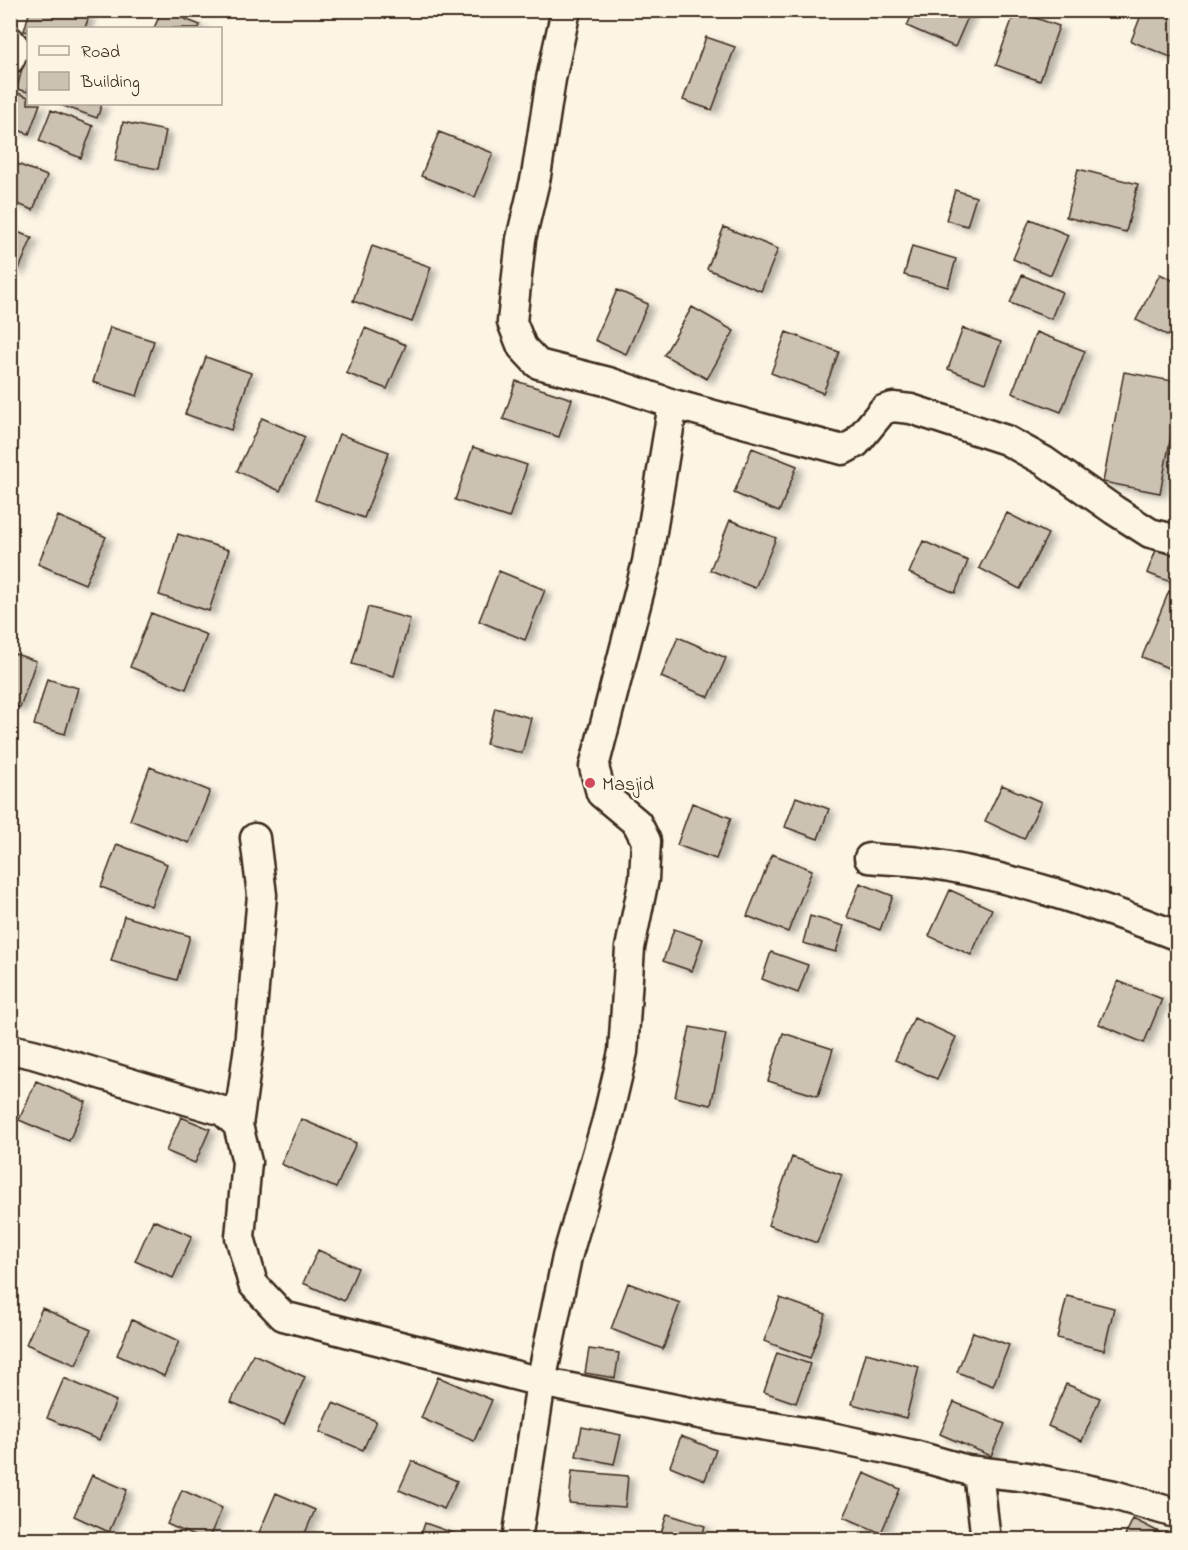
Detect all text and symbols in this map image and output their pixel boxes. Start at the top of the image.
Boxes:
legend [27,27,222,105]
text: Road [81,40,120,66]
text: Building [80,70,140,97]
place label: Masjid [602,771,654,800]
marker: Masjid [583,776,597,790]

